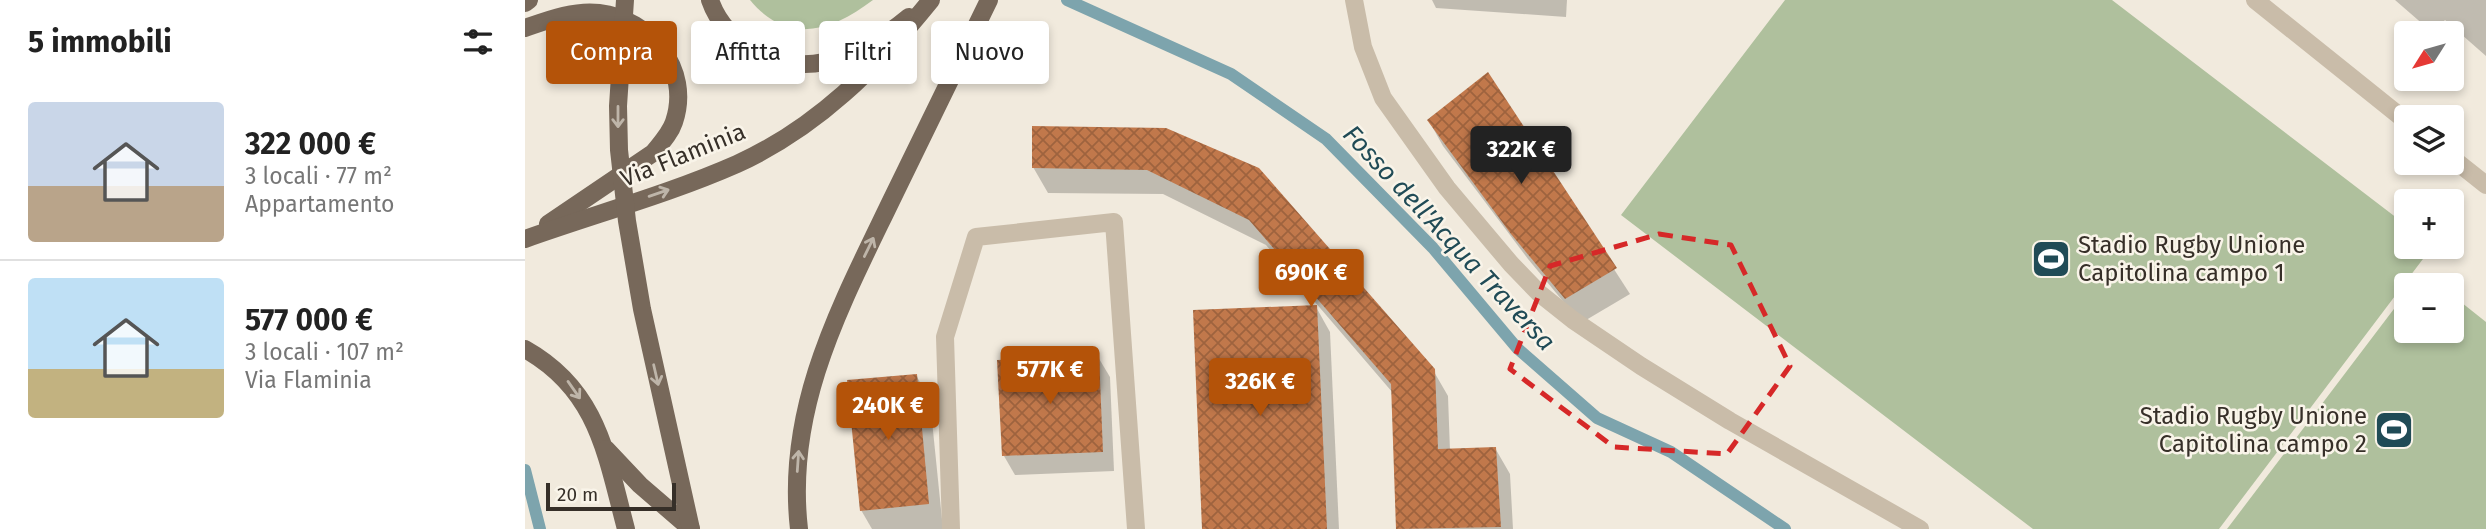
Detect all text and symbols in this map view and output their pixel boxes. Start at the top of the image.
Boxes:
chip: Compra [546,21,677,84]
chip: Affitta [691,21,805,84]
chip: Filtri [819,21,917,84]
chip: Nuovo [931,21,1049,84]
north arrow [2394,21,2464,91]
map controls [2394,21,2464,343]
icon: filters [459,23,497,61]
text: 5 immobili [28,24,172,60]
one-way arrow [612,105,625,128]
button: layers [2394,105,2464,175]
street label: Via Flaminia [616,117,750,193]
water label: Fosso dell'Acqua Traversa [1336,119,1562,357]
text: 322 000 € [245,126,376,162]
pin: 322K € [1464,127,1578,186]
icon: home [84,130,168,214]
text: 322K € [1486,135,1556,163]
text: 3 locali · 77 m² [245,162,392,190]
one-way arrow [648,186,670,199]
button: + [2394,189,2464,259]
text: Appartamento [245,190,394,218]
place label: Stadio Rugby Unione Capitolina campo 1 [2078,231,2305,287]
one-way arrow [863,237,877,258]
sports icon: Stadio Rugby Unione Capitolina campo 1 [2030,238,2072,280]
pin: 690K € [1254,250,1368,309]
text: 690K € [1275,258,1347,286]
button: − [2394,273,2464,343]
text: 577 000 € [245,302,373,338]
icon: home [84,306,168,390]
text: 3 locali · 107 m² [245,338,404,366]
pin: 577K € [993,346,1107,406]
text: 577K € [1017,355,1083,383]
pin: 326K € [1203,358,1317,418]
one-way arrow [650,363,664,386]
text: Via Flaminia [245,366,372,394]
text: 326K € [1225,367,1295,395]
one-way arrow [567,380,581,399]
pin: 240K € [831,382,945,442]
text: 240K € [852,391,924,419]
place label: Stadio Rugby Unione Capitolina campo 2 [2140,402,2367,458]
sports icon: Stadio Rugby Unione Capitolina campo 2 [2373,409,2415,451]
one-way arrow [792,450,805,473]
scale bar [546,480,675,512]
text: 20 m [557,483,598,506]

